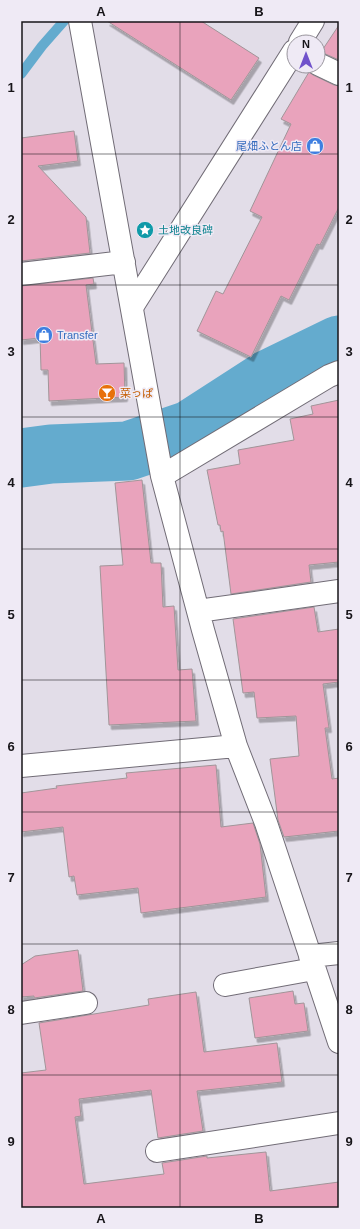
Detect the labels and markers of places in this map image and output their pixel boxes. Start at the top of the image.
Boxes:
shop icon: 尾畑ふとん店 [305,136,325,156]
place label: 尾畑ふとん店 [236,140,302,152]
place icon: 土地改良碑 [135,220,155,240]
place label: 土地改良碑 [158,224,213,236]
shop icon: Transfer [34,325,54,345]
place label: Transfer [57,329,98,341]
bar icon: 菜っぱ [97,383,117,403]
place label: 菜っぱ [120,387,153,399]

